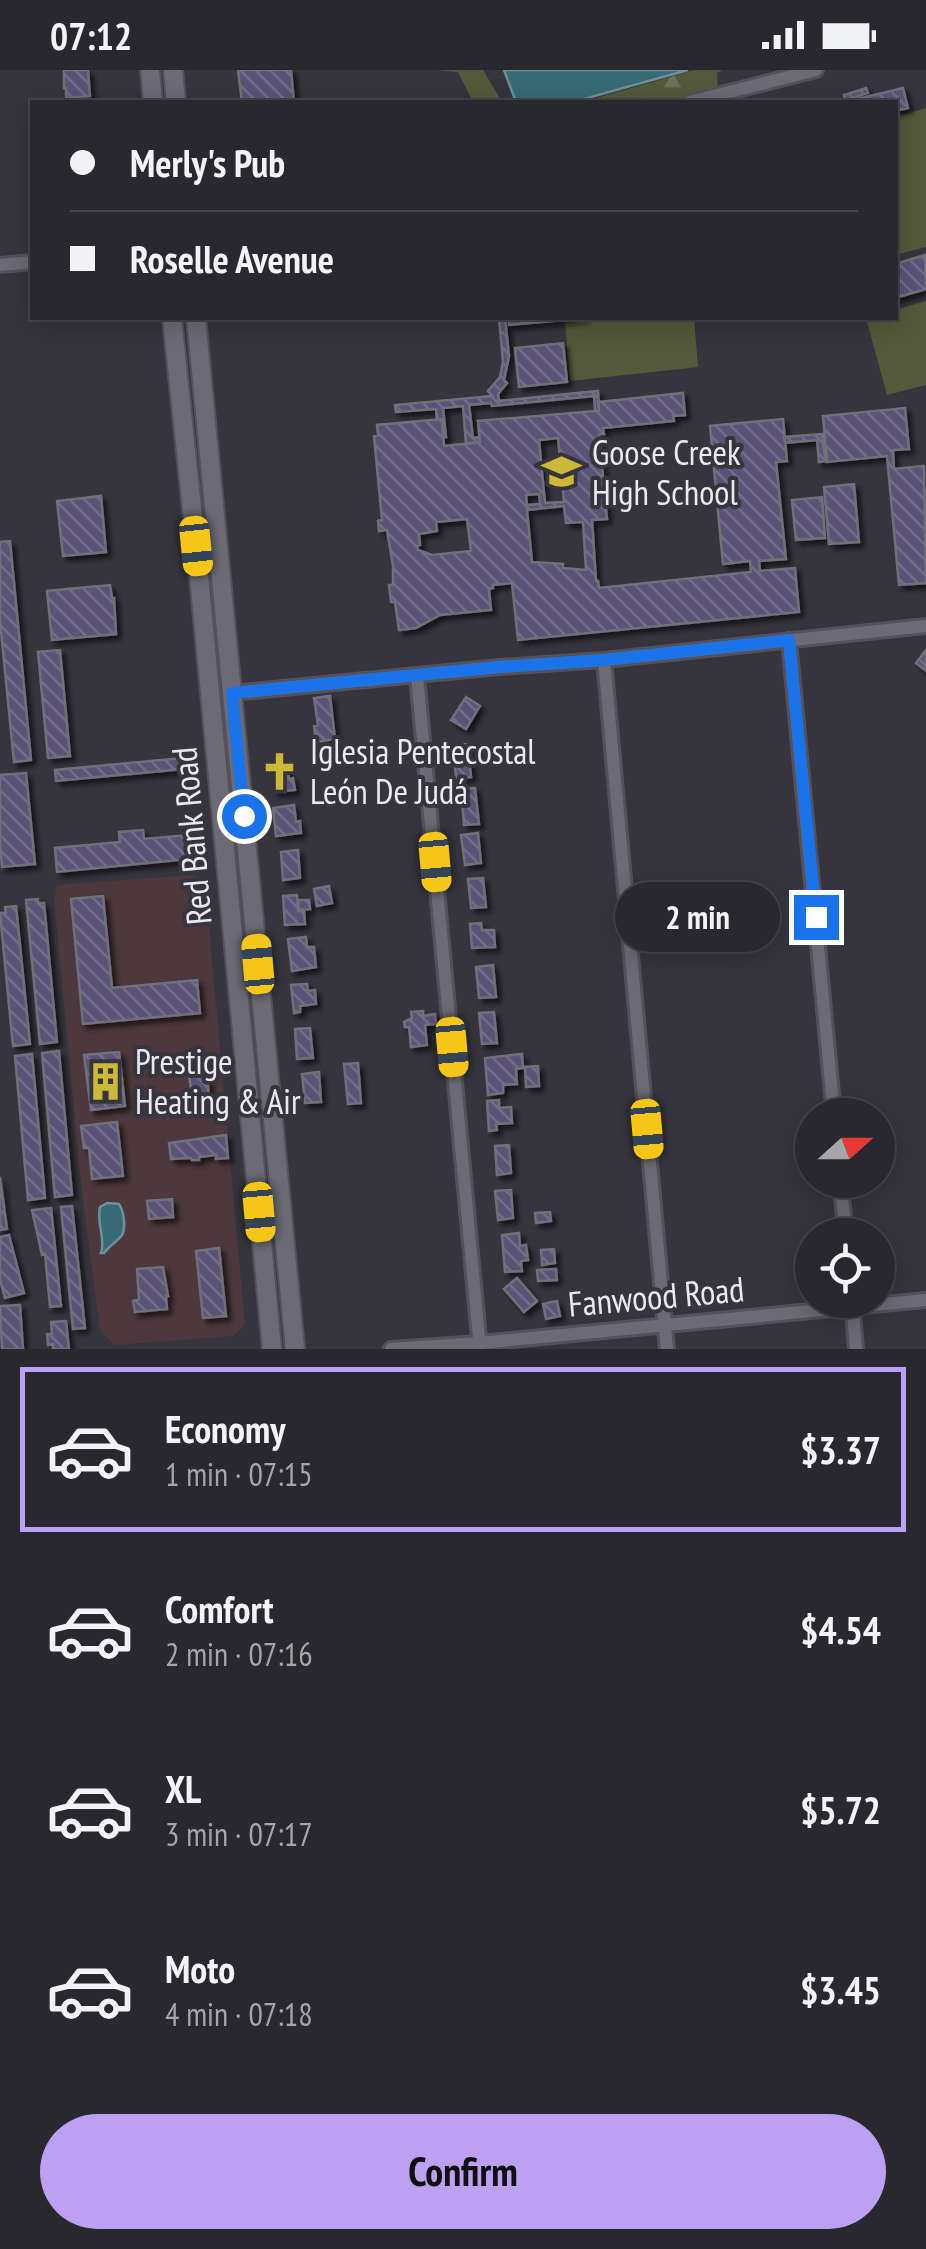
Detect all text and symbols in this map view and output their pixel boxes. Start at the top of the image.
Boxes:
text: 07:12 [50,11,132,60]
text: Merly's Pub [130,138,285,187]
text: Roselle Avenue [130,234,334,283]
place label: Goose Creek High School [592,429,741,515]
school or university icon: Goose Creek High School [541,451,583,493]
car [178,515,214,577]
place label: Iglesia Pentecostal León De Judá [310,728,535,814]
street label: Red Bank Road [160,745,222,927]
church icon: Iglesia Pentecostal León De Judá [259,750,301,792]
route start [222,794,267,839]
car [417,831,453,893]
callout: 2 min [616,882,781,952]
route end [794,895,839,940]
text: 2 min [665,896,730,938]
car [240,933,276,995]
car [434,1016,470,1078]
place label: Prestige Heating & Air [135,1038,301,1124]
building icon: Prestige Heating & Air [84,1060,126,1102]
car [629,1098,665,1160]
north arrow [795,1098,895,1198]
map controls [795,1098,895,1318]
car [241,1181,277,1243]
button: locate [795,1218,895,1318]
street label: Fanwood Road [566,1265,746,1327]
text: Economy [165,1404,285,1453]
icon: car [45,1405,135,1495]
text: $3.37 [800,1425,881,1474]
text: 1 min · 07:15 [165,1453,313,1495]
text: Comfort [165,1584,274,1633]
icon: car [45,1585,135,1675]
text: $4.54 [800,1605,881,1654]
text: 2 min · 07:16 [165,1633,313,1675]
text: XL [165,1764,201,1813]
icon: car [45,1765,135,1855]
text: $5.72 [800,1785,881,1834]
text: 3 min · 07:17 [165,1813,313,1855]
text: Moto [165,1944,235,1993]
icon: car [45,1945,135,2035]
text: $3.45 [800,1965,881,2014]
text: 4 min · 07:18 [165,1993,313,2035]
button: Confirm [40,2114,886,2229]

